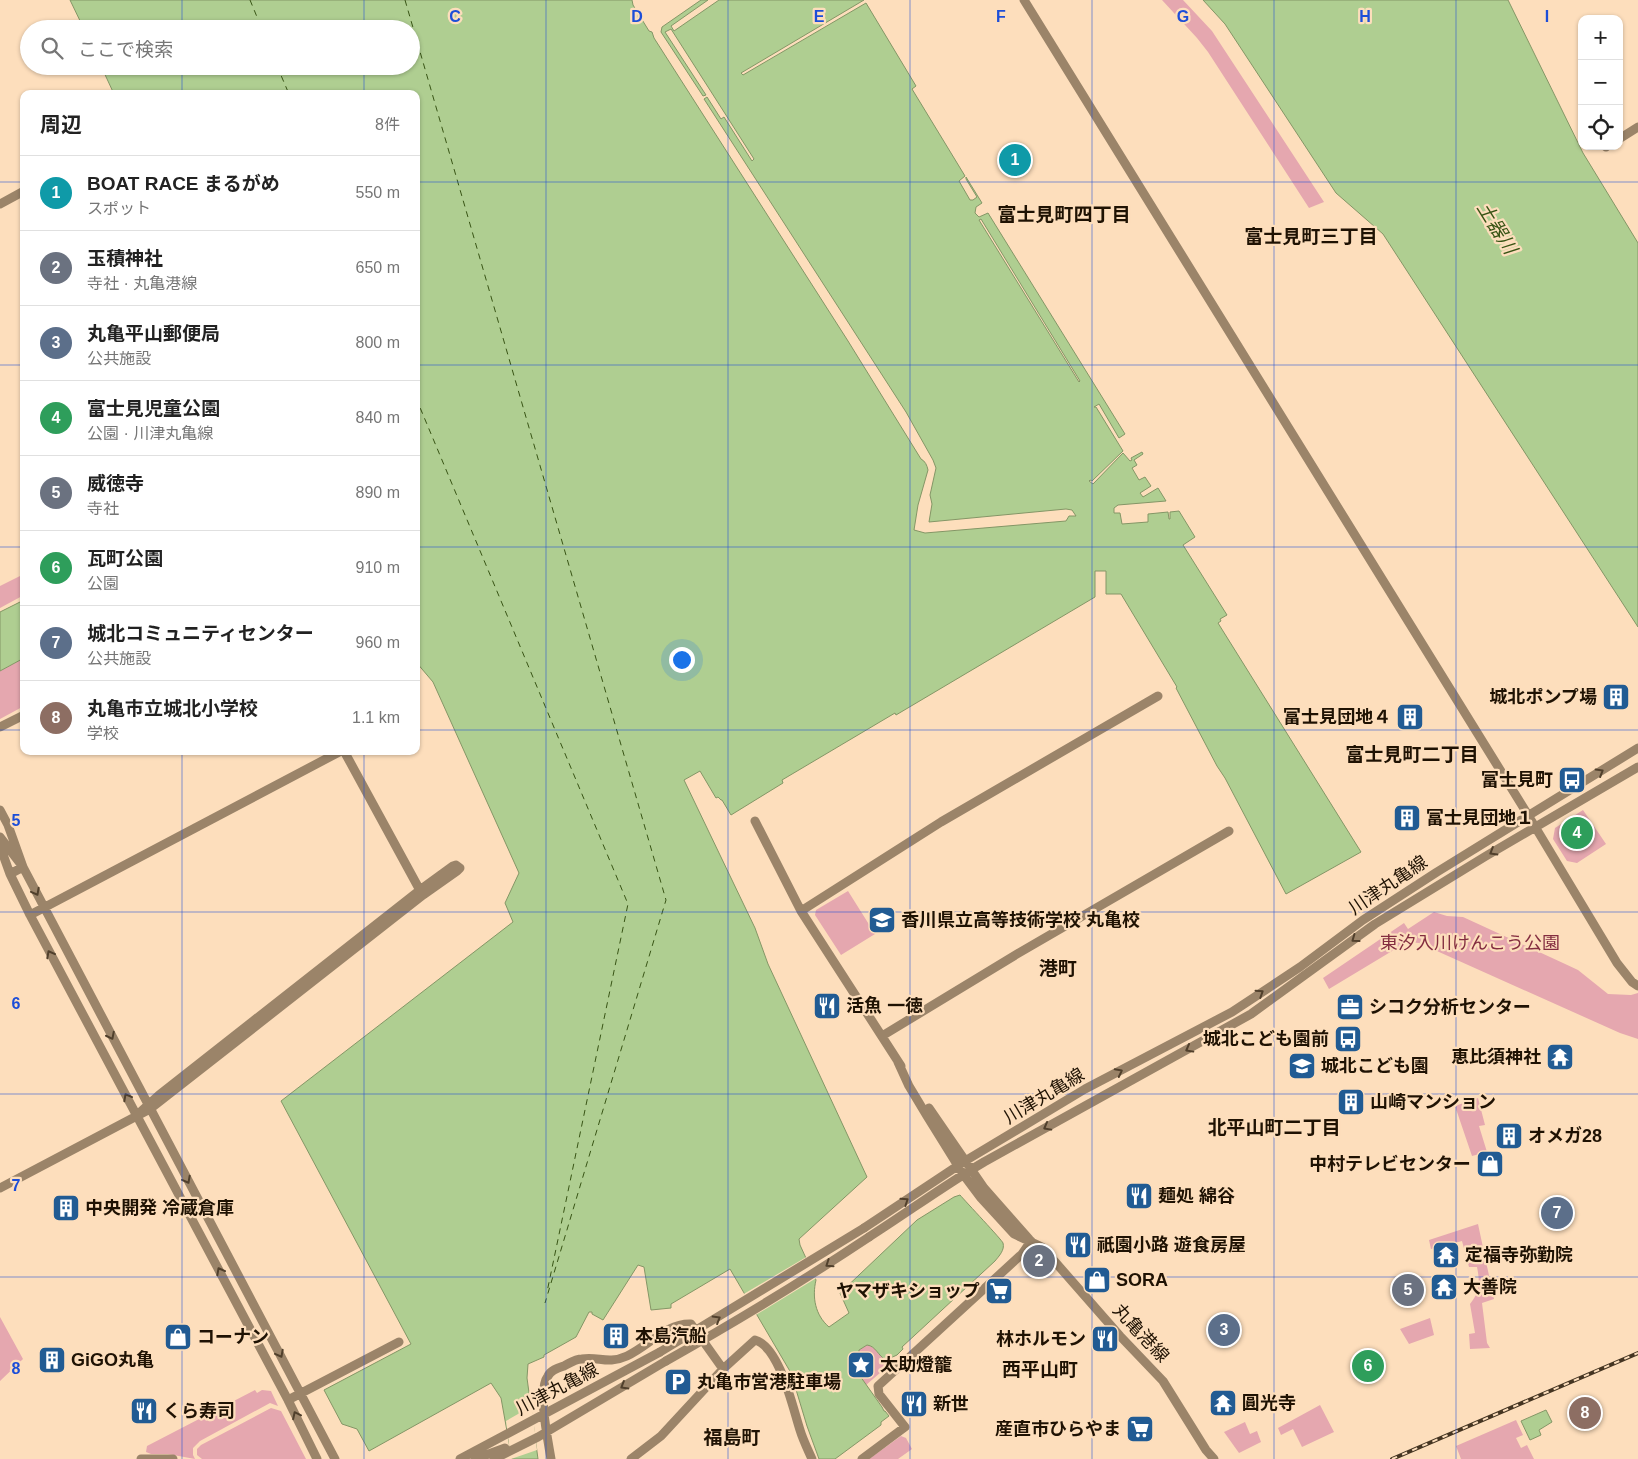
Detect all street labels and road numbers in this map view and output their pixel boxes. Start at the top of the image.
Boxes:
street label: 川津丸亀線 [1345,852,1431,918]
street label: 川津丸亀線 [1000,1064,1088,1128]
street label: 丸亀港線 [1109,1300,1173,1366]
street label: 川津丸亀線 [513,1359,601,1419]

